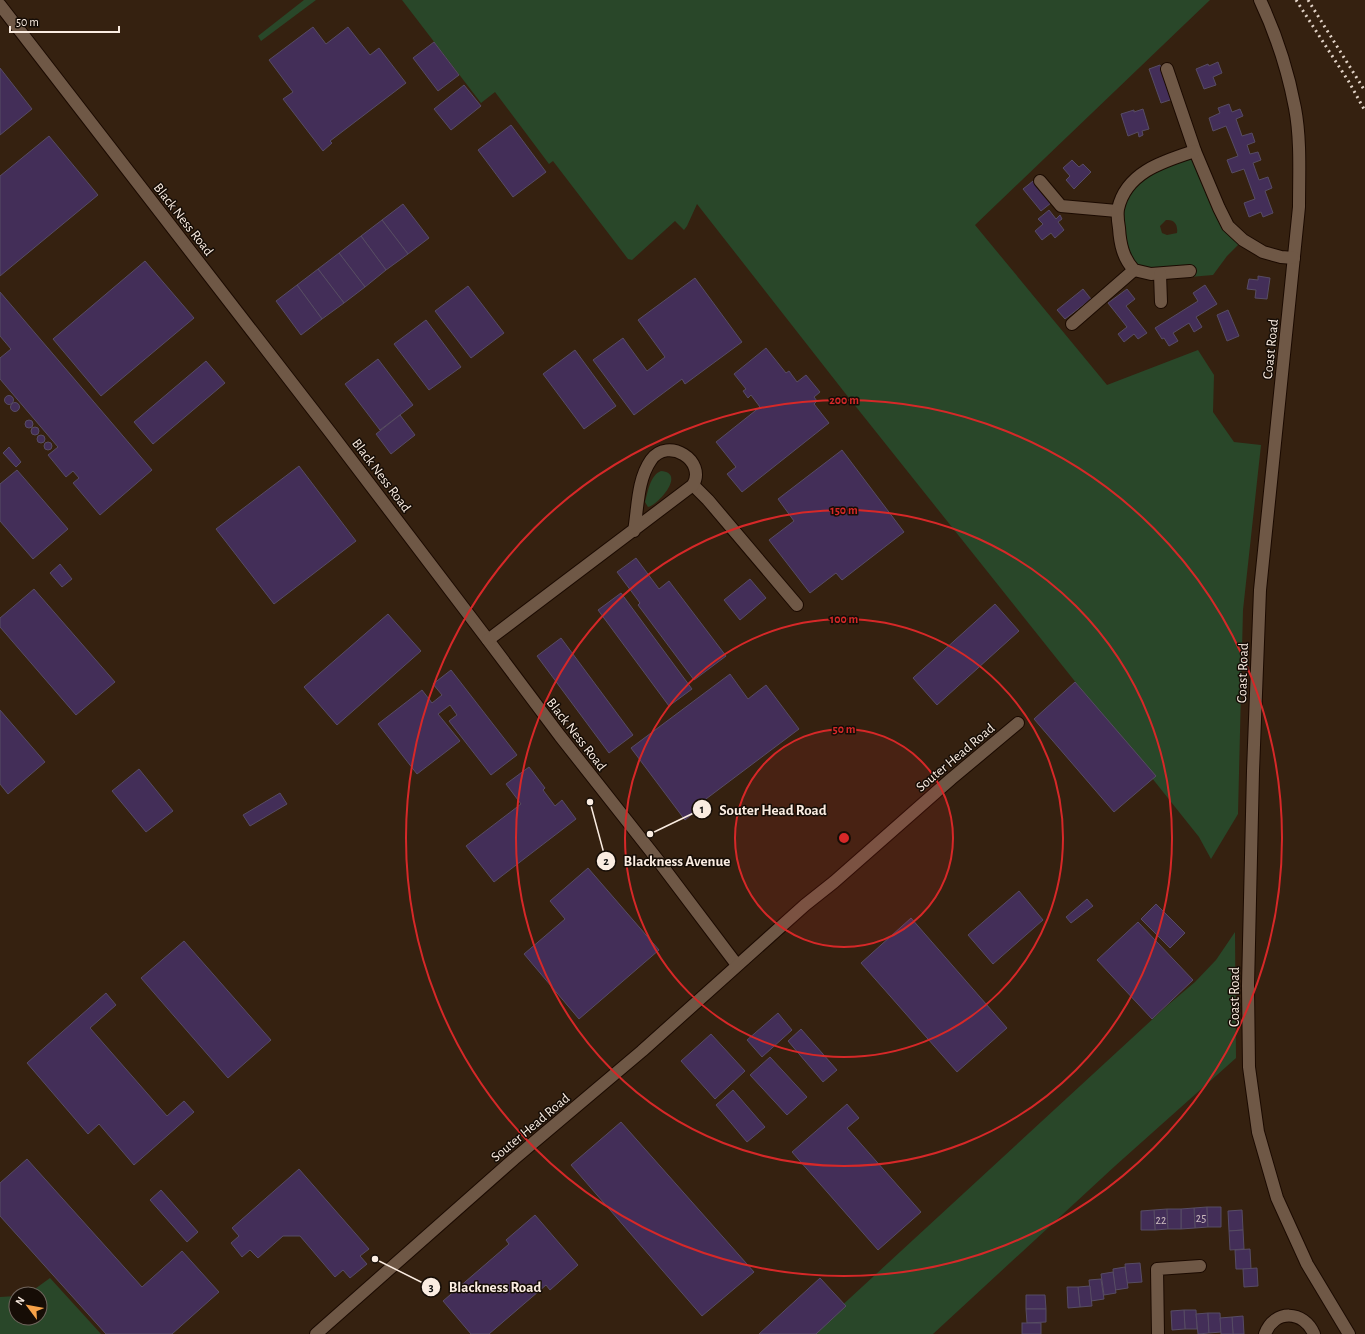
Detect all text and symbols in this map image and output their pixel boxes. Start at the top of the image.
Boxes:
scale bar [10,8,119,34]
text: 50 m [16,16,39,28]
street label: Black Ness Road [151,181,216,259]
street label: Coast Road [1261,318,1281,380]
text: 200 m [829,394,859,406]
street label: Black Ness Road [349,436,413,515]
text: 150 m [830,504,858,516]
text: 100 m [830,613,858,625]
street label: Coast Road [1235,643,1251,703]
street label: Black Ness Road [544,696,609,774]
street label: Souter Head Road [914,721,997,794]
text: 50 m [833,723,856,735]
callout: Souter Head Road [692,796,835,823]
text: 1 [700,803,704,815]
text: Souter Head Road [719,803,827,818]
centre of rings [837,831,851,845]
callout: Blackness Avenue [596,847,739,874]
text: Blackness Avenue [624,854,730,869]
text: 2 [603,855,609,867]
street label: Coast Road [1228,967,1242,1027]
street label: Souter Head Road [489,1091,572,1164]
house number: 25 [1196,1212,1206,1224]
house number: 22 [1156,1214,1167,1226]
callout: Blackness Road [421,1274,550,1301]
text: Blackness Road [449,1280,541,1295]
text: 3 [428,1281,434,1293]
north arrow [8,1286,48,1326]
text: N [13,1295,27,1307]

